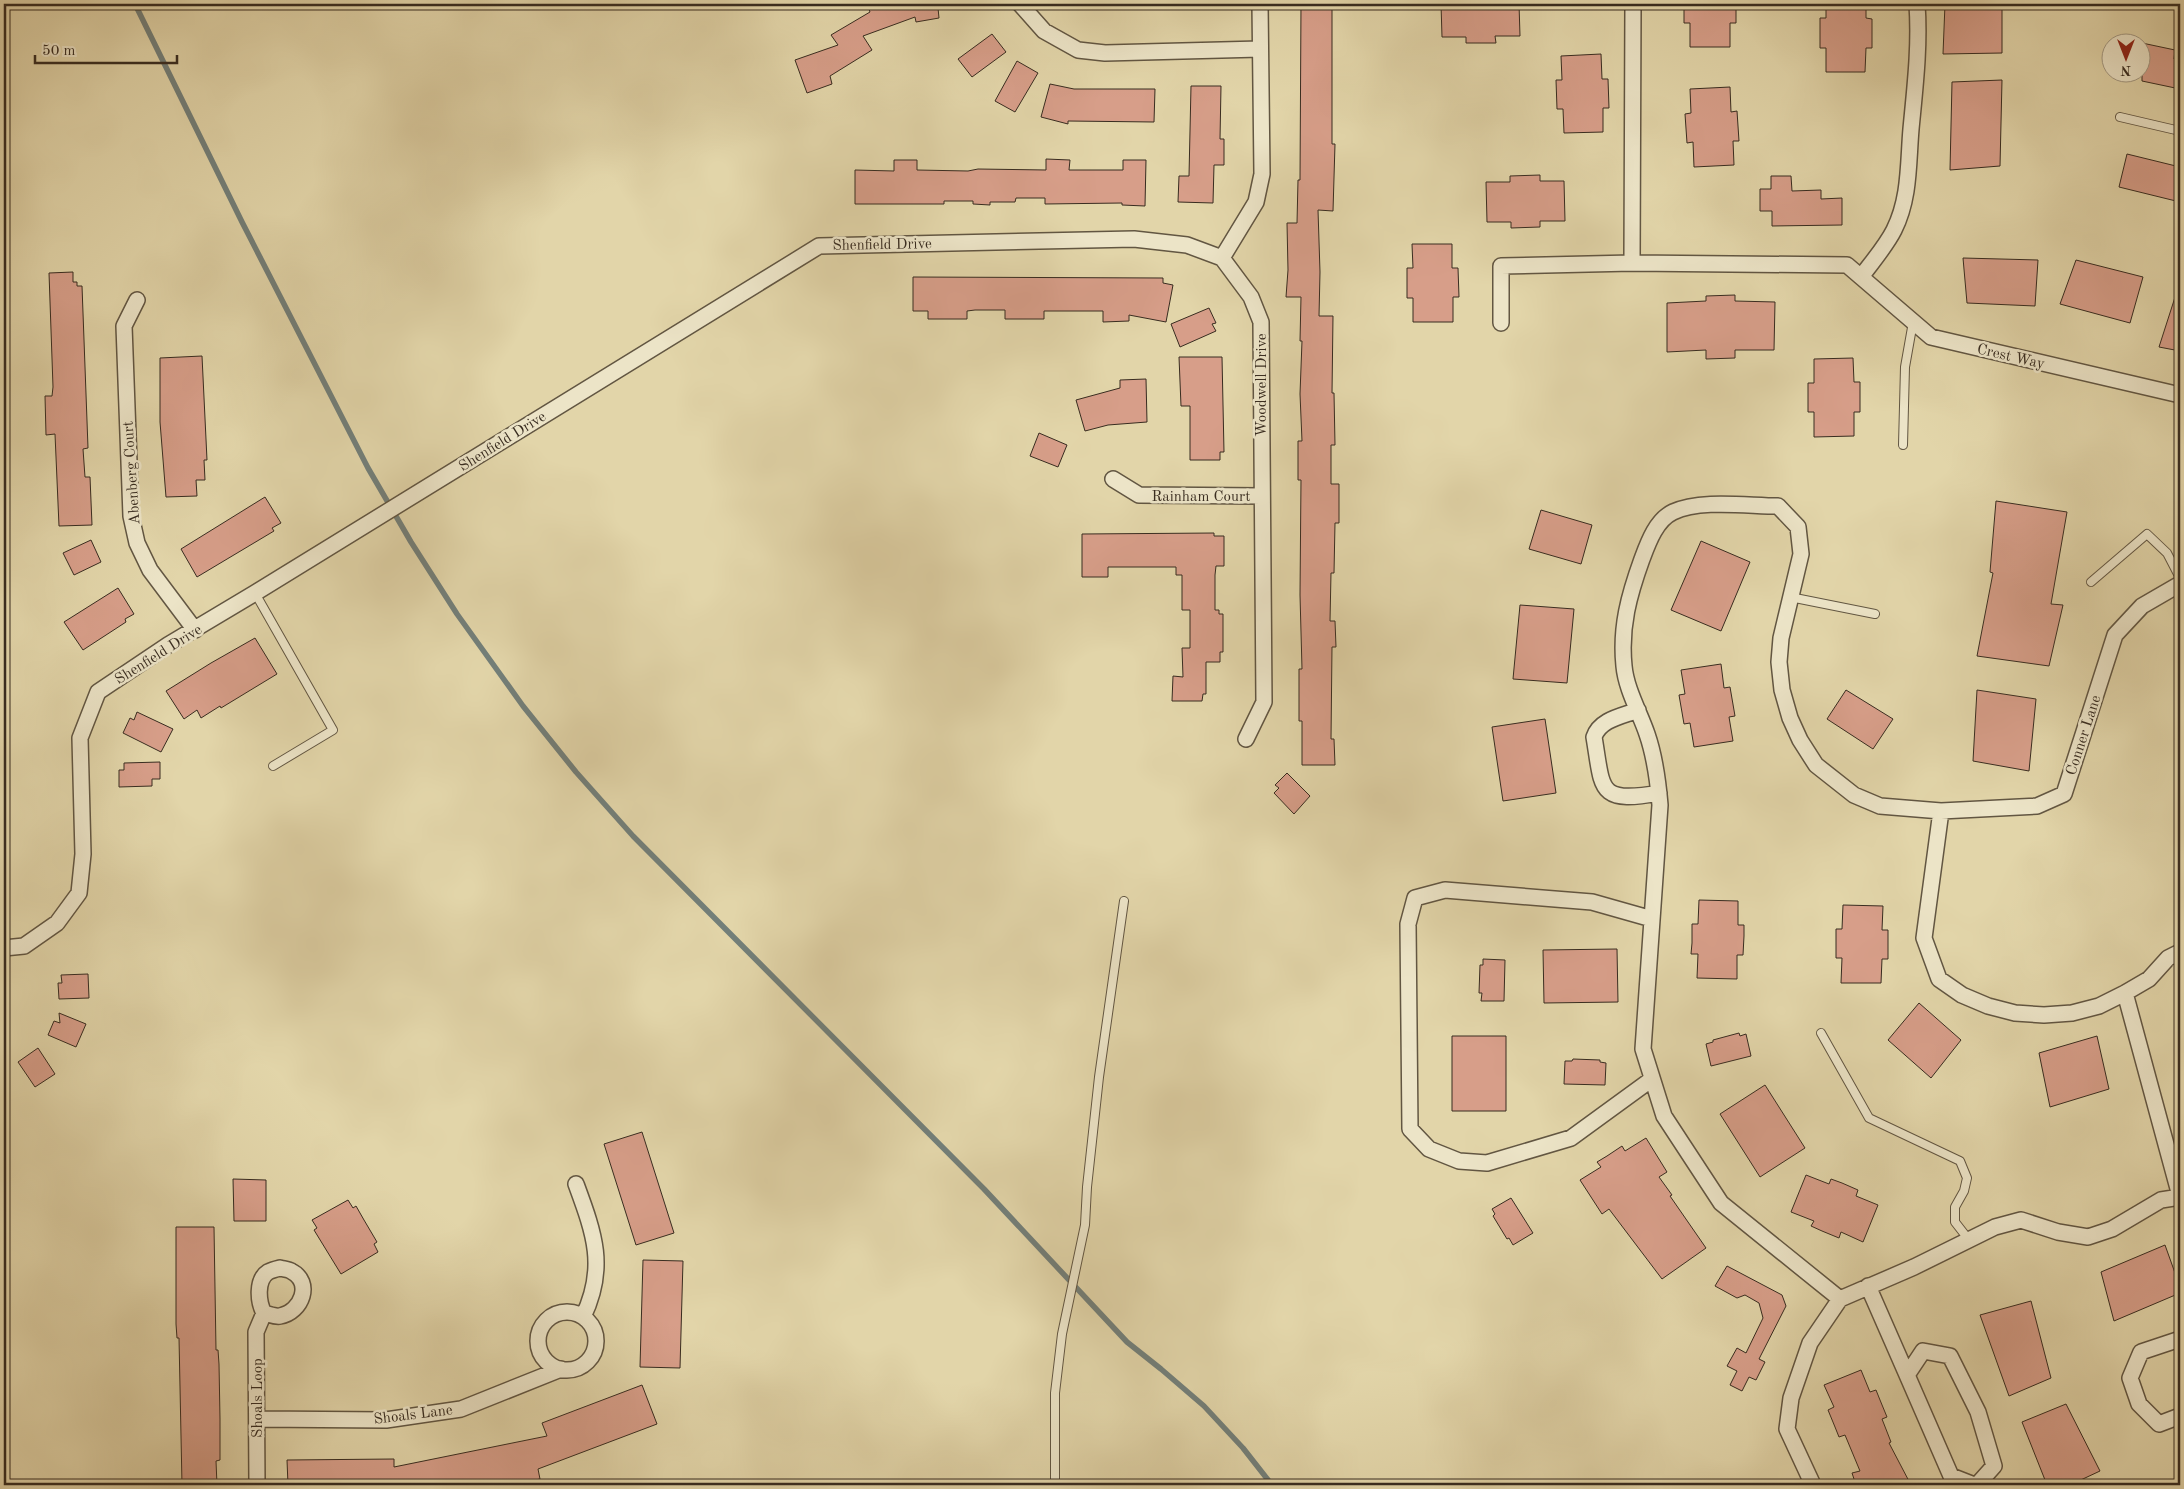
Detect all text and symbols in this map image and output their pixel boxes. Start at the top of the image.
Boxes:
scale bar [35,32,178,64]
north arrow [2102,32,2152,82]
text: 50 m [42,44,76,59]
text: N [2120,63,2131,77]
street label: Shenfield Drive [832,237,932,254]
street label: Woodwell Drive [1255,333,1270,437]
street label: Crest Way [1975,342,2046,373]
street label: Shenfield Drive [457,410,549,475]
street label: Abenberg Court [121,420,144,525]
street label: Rainham Court [1152,490,1250,505]
street label: Shenfield Drive [113,623,205,688]
street label: Conner Lane [2064,693,2104,777]
street label: Shoals Loop [251,1358,266,1438]
street label: Shoals Lane [373,1403,454,1428]

